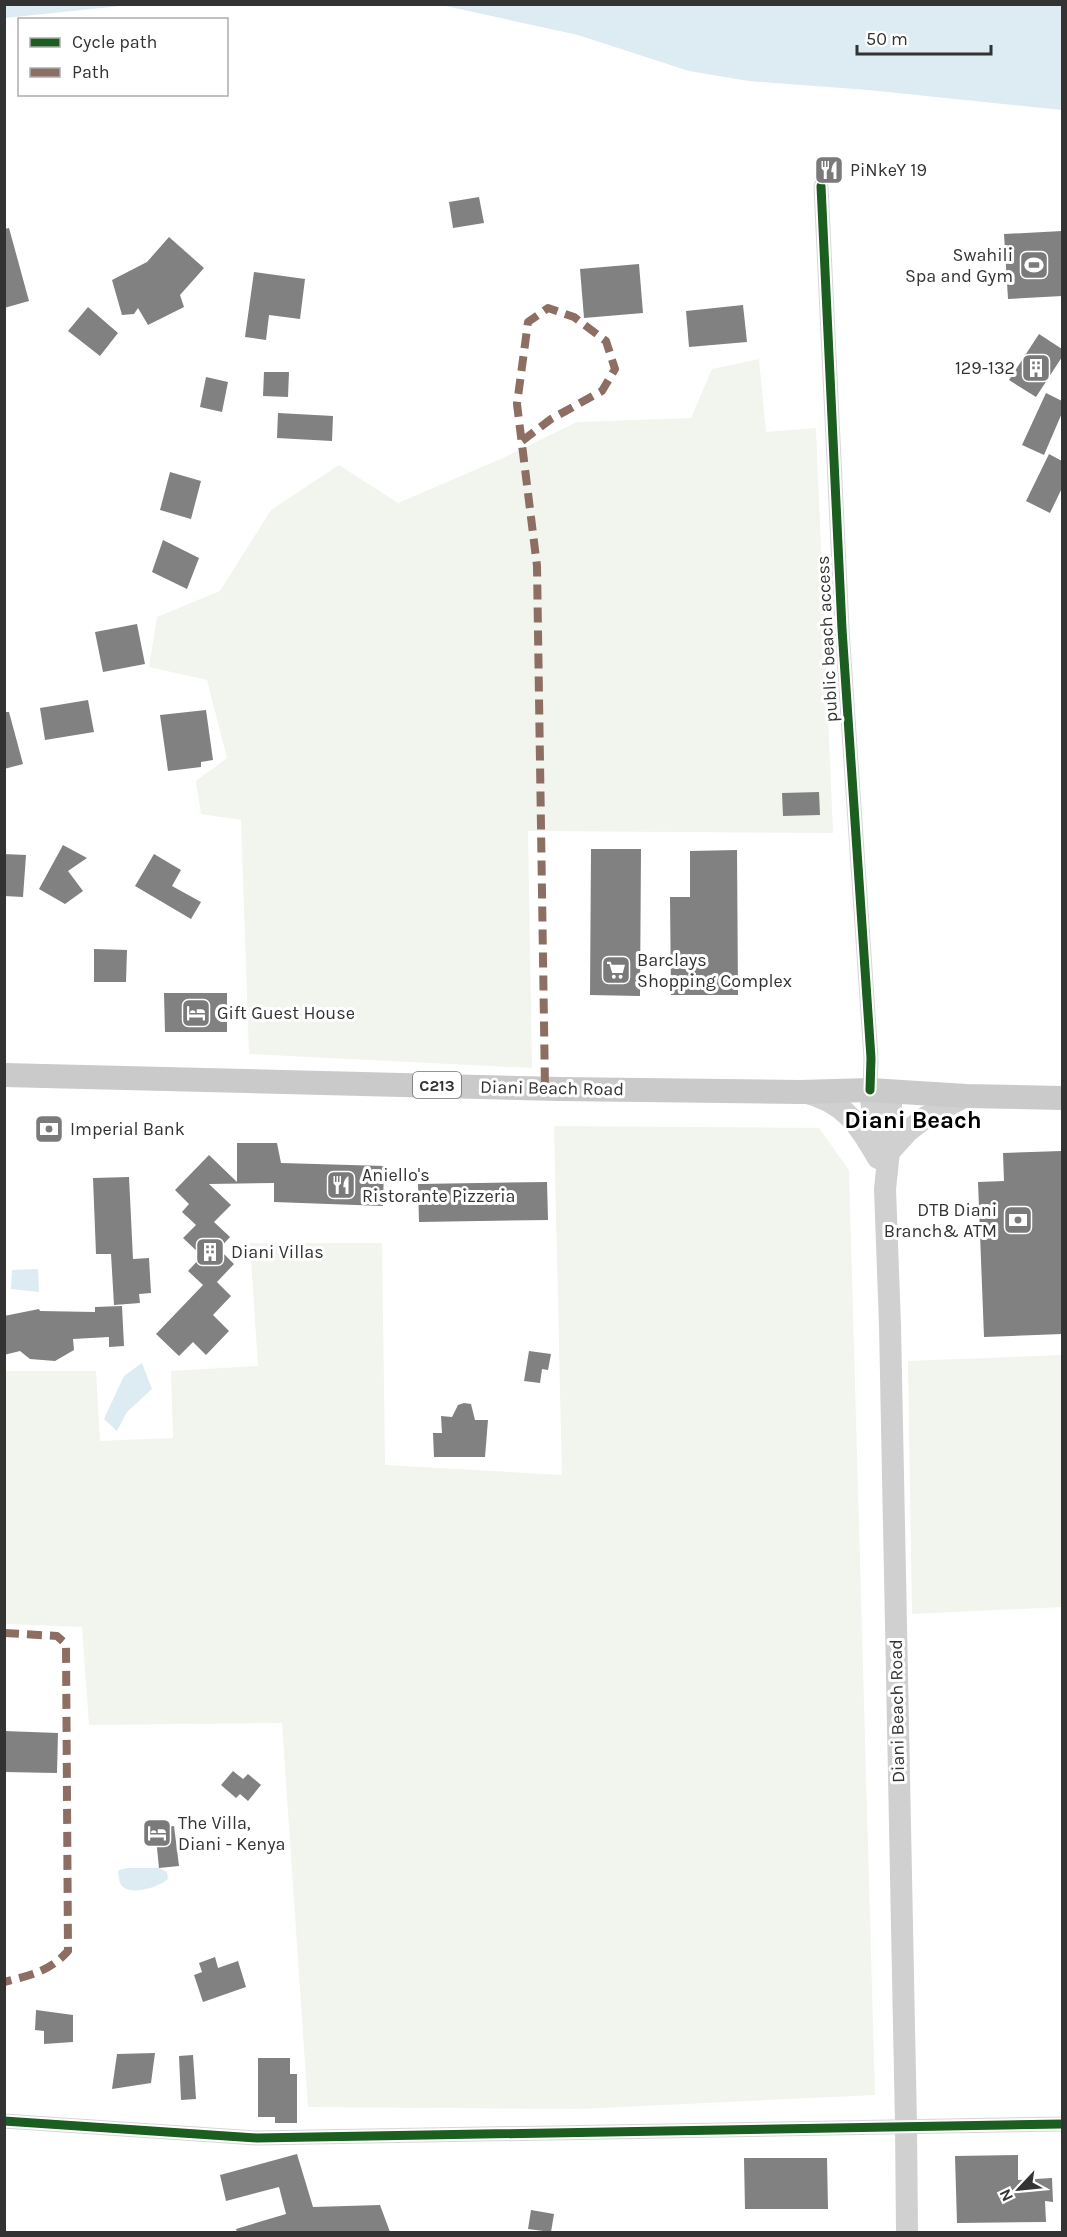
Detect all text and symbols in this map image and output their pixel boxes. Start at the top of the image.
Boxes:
legend [18,18,228,96]
scale bar [857,18,990,56]
text: 50 m [866,28,908,50]
text: Cycle path [72,31,157,53]
text: Path [72,61,110,83]
restaurant icon: PiNkeY 19 [813,154,845,186]
place label: PiNkeY 19 [850,159,927,181]
place label: Swahili Spa and Gym [905,244,1013,287]
sports icon: Swahili Spa and Gym [1018,249,1050,281]
building icon: 129-132 [1020,352,1052,384]
place label: 129-132 [955,357,1015,379]
street label: public beach access [812,555,842,723]
place label: Barclays Shopping Complex [637,949,792,992]
supermarket icon: Barclays Shopping Complex [600,954,632,986]
hotel icon: Gift Guest House [180,997,212,1029]
place label: Gift Guest House [217,1002,355,1024]
road number: C213 [413,1072,461,1098]
street label: Diani Beach Road [480,1076,624,1100]
district label: Diani Beach [844,1106,982,1134]
bank icon: Imperial Bank [33,1113,65,1145]
place label: Imperial Bank [70,1118,185,1140]
place label: Aniello's Ristorante Pizzeria [362,1164,515,1207]
restaurant icon: Aniello's Ristorante Pizzeria [325,1169,357,1201]
place label: DTB Diani Branch& ATM [884,1199,997,1242]
bank icon: DTB Diani Branch& ATM [1002,1204,1034,1236]
building icon: Diani Villas [194,1236,226,1268]
place label: Diani Villas [231,1241,324,1263]
street label: Diani Beach Road [885,1639,909,1783]
place label: The Villa, Diani - Kenya [178,1812,286,1855]
hotel icon: The Villa, Diani - Kenya [141,1817,173,1849]
north arrow [989,2159,1049,2219]
text: N [995,2186,1017,2205]

